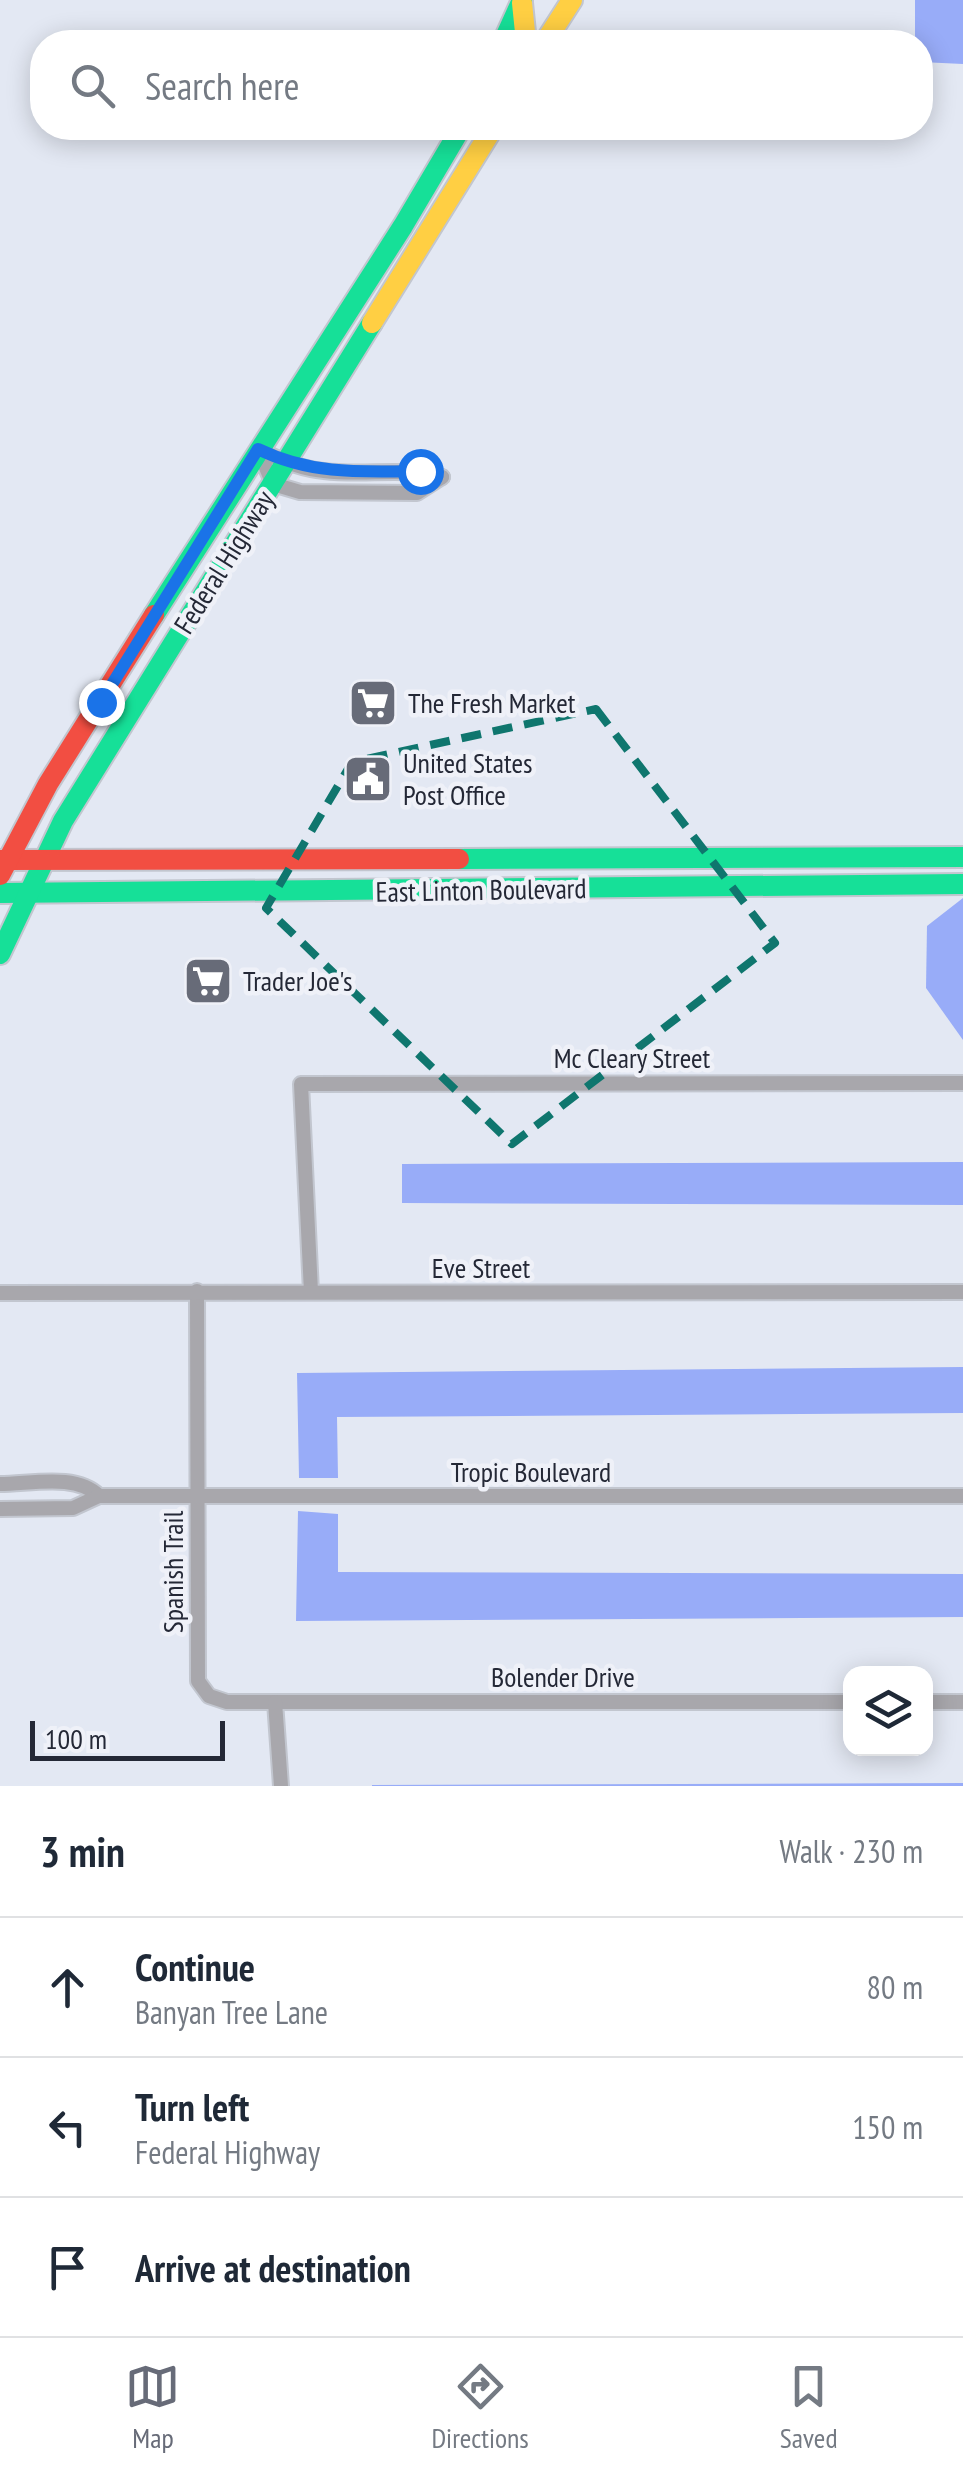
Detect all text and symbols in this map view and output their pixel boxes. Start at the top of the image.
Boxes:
search box [30,30,933,140]
icon: search [65,58,120,113]
text: Search here [145,61,299,110]
route start [398,449,444,495]
street label: Federal Highway [165,483,282,640]
supermarket icon: The Fresh Market [347,677,399,729]
route end [79,680,125,726]
place label: The Fresh Market [408,684,576,721]
place label: United States Post Office [403,744,532,813]
public building icon: United States Post Office [342,753,394,805]
street label: East Linton Boulevard [375,869,587,910]
supermarket icon: Trader Joe's [182,955,234,1007]
place label: Trader Joe's [243,962,352,999]
street label: Mc Cleary Street [554,1039,711,1076]
street label: Eve Street [432,1249,530,1286]
street label: Tropic Boulevard [451,1453,611,1490]
street label: Spanish Trail [154,1510,191,1633]
street label: Bolender Drive [491,1658,635,1695]
map controls [843,1666,933,1756]
button: layers [843,1666,933,1756]
scale bar [30,1716,225,1760]
text: 100 m [45,1720,107,1757]
text: 3 min [40,1824,125,1879]
text: Walk · 230 m [779,1830,923,1872]
text: Continue [135,1942,255,1991]
icon: ahead [40,1960,95,2015]
text: 80 m [867,1966,923,2008]
text: Banyan Tree Lane [135,1991,328,2033]
text: Turn left [135,2082,249,2131]
icon: left [40,2100,95,2155]
text: 150 m [852,2106,923,2148]
text: Federal Highway [135,2131,320,2173]
icon: arrive [40,2240,95,2295]
text: Arrive at destination [135,2243,411,2292]
tab: Map [125,2359,180,2456]
tab: Directions [431,2359,529,2456]
tab: Saved [780,2359,838,2456]

